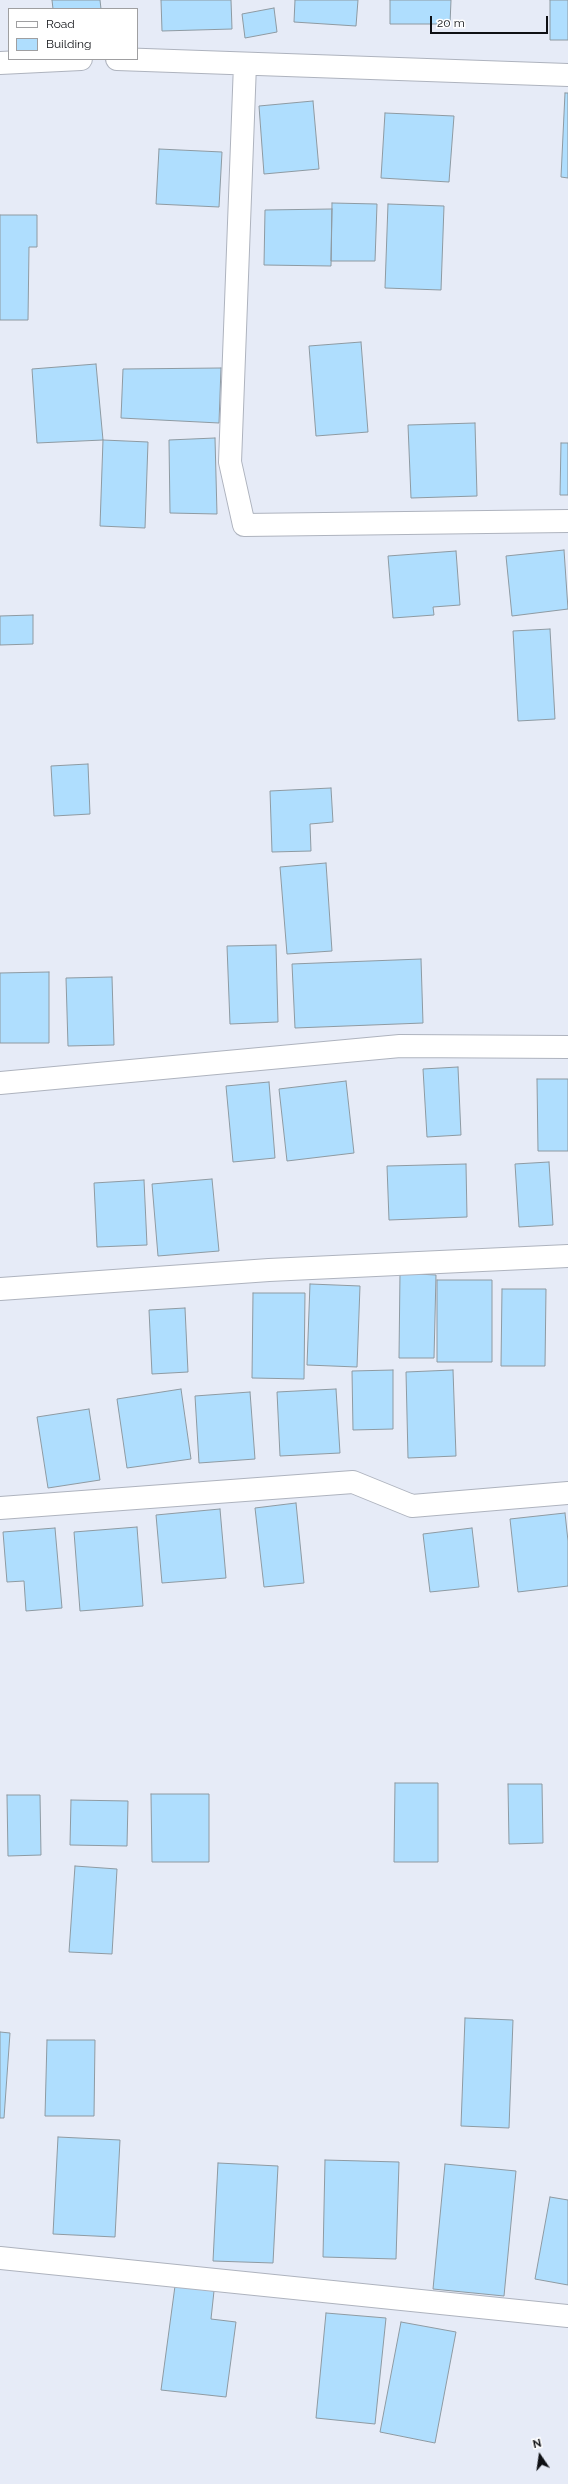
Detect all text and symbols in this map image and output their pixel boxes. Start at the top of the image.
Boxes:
legend [8,8,138,60]
scale bar [432,8,550,34]
text: 20 m [437,16,465,30]
text: Road [46,17,75,31]
text: Building [46,37,92,51]
north arrow [520,2436,560,2476]
text: N [532,2437,543,2451]

